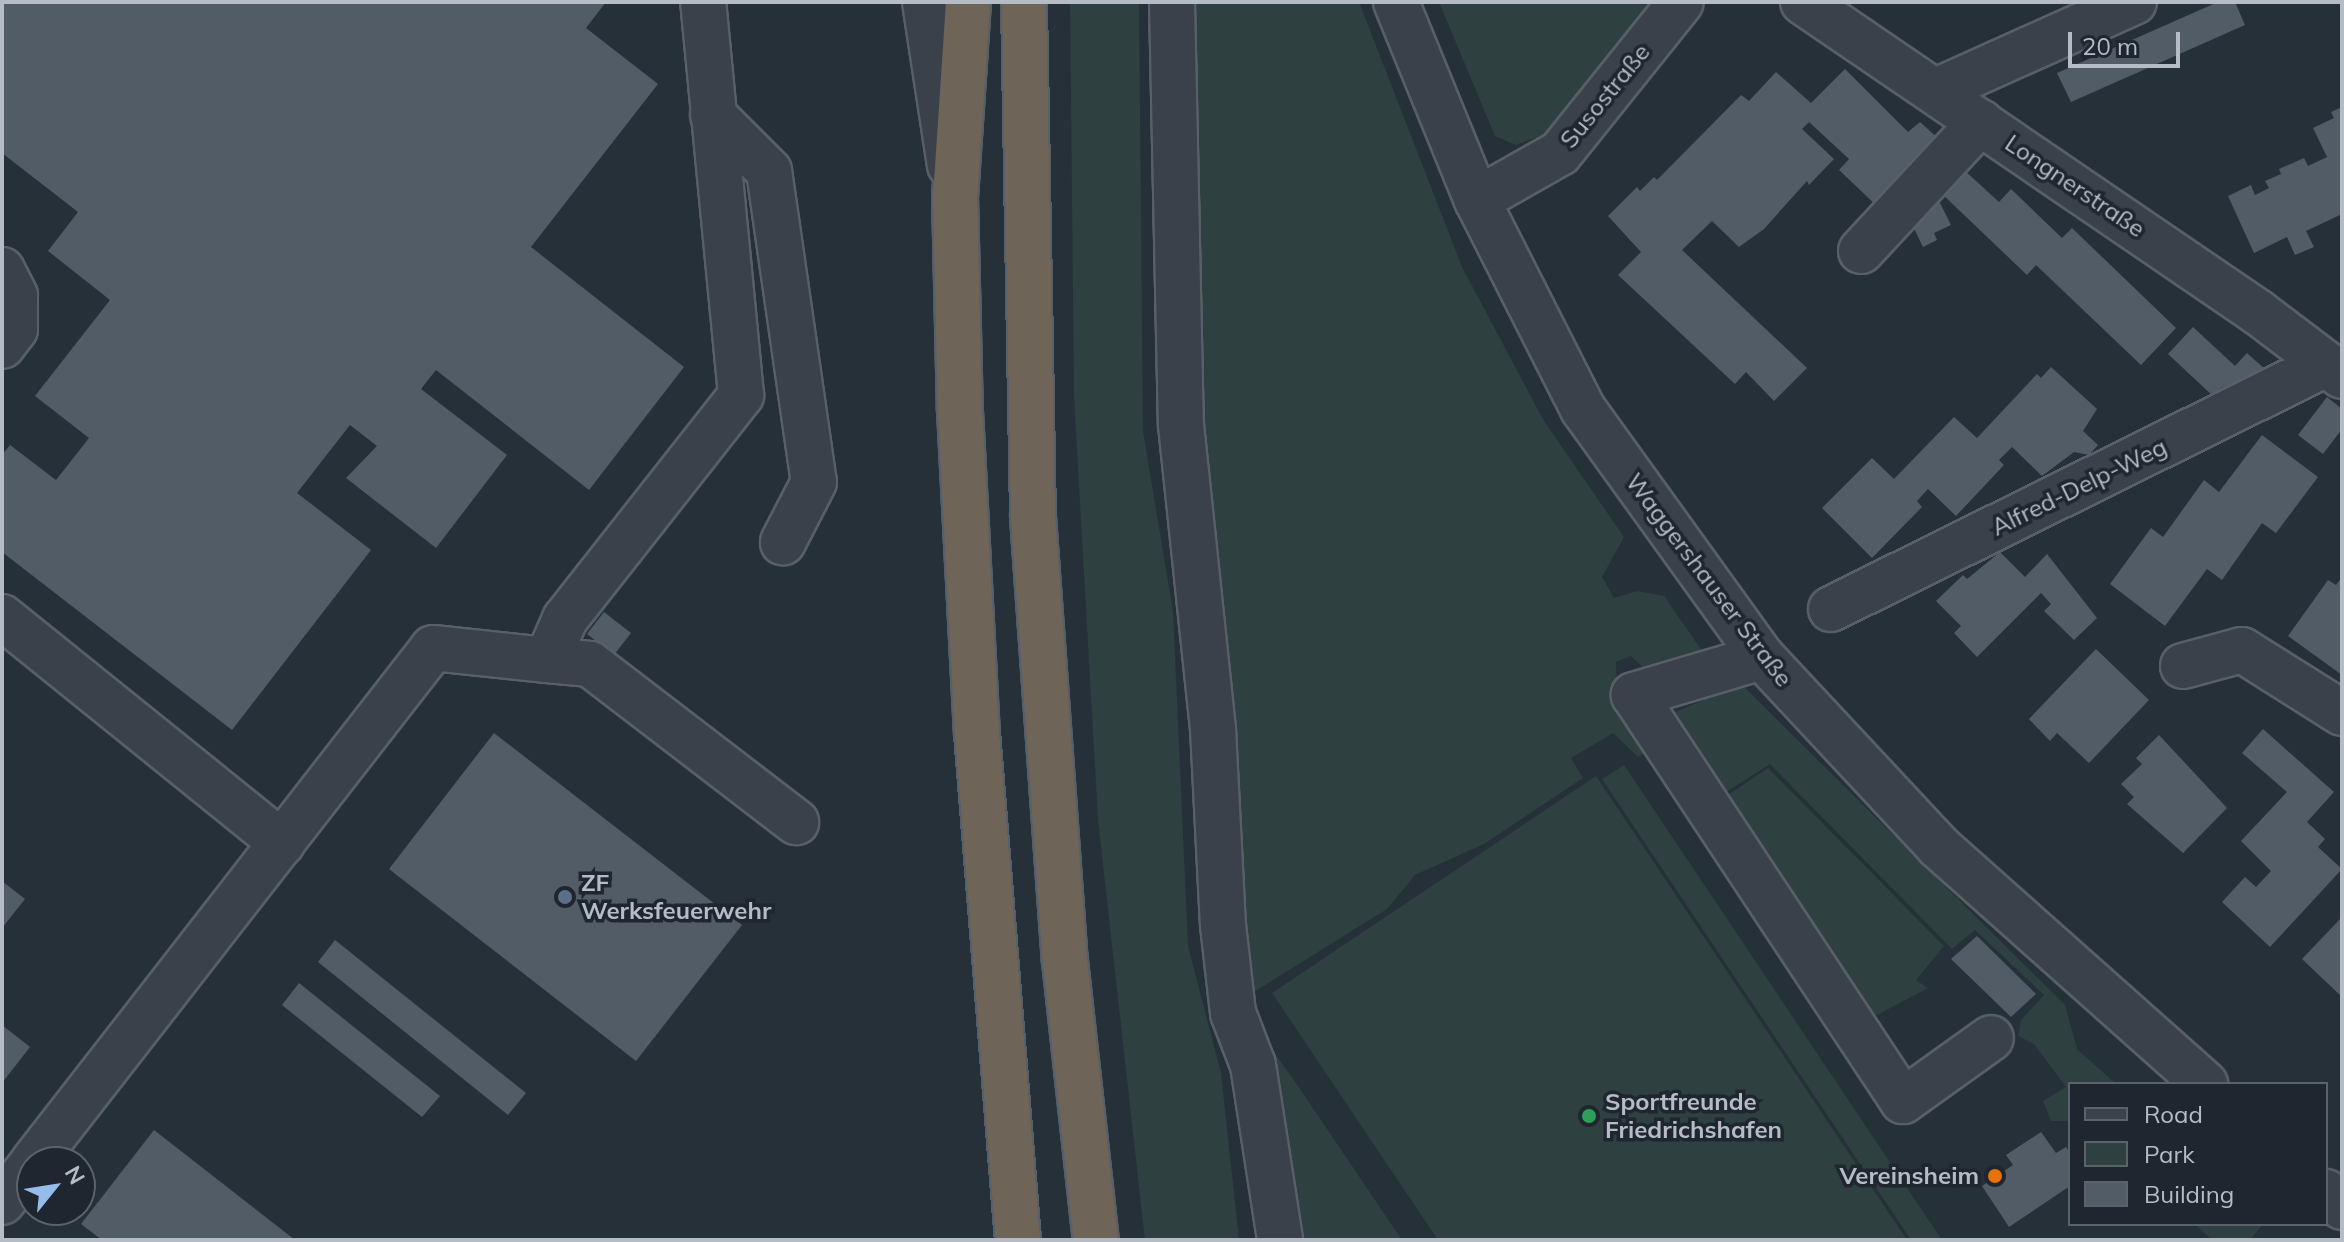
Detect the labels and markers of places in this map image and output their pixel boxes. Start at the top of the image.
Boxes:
place label: ZF Werksfeuerwehr [581,869,771,925]
marker: ZF Werksfeuerwehr [556,888,574,906]
place label: Sportfreunde Friedrichshafen [1605,1088,1782,1144]
marker: Sportfreunde Friedrichshafen [1580,1107,1598,1125]
place label: Vereinsheim [1839,1162,1979,1190]
marker: Vereinsheim [1986,1167,2004,1185]

